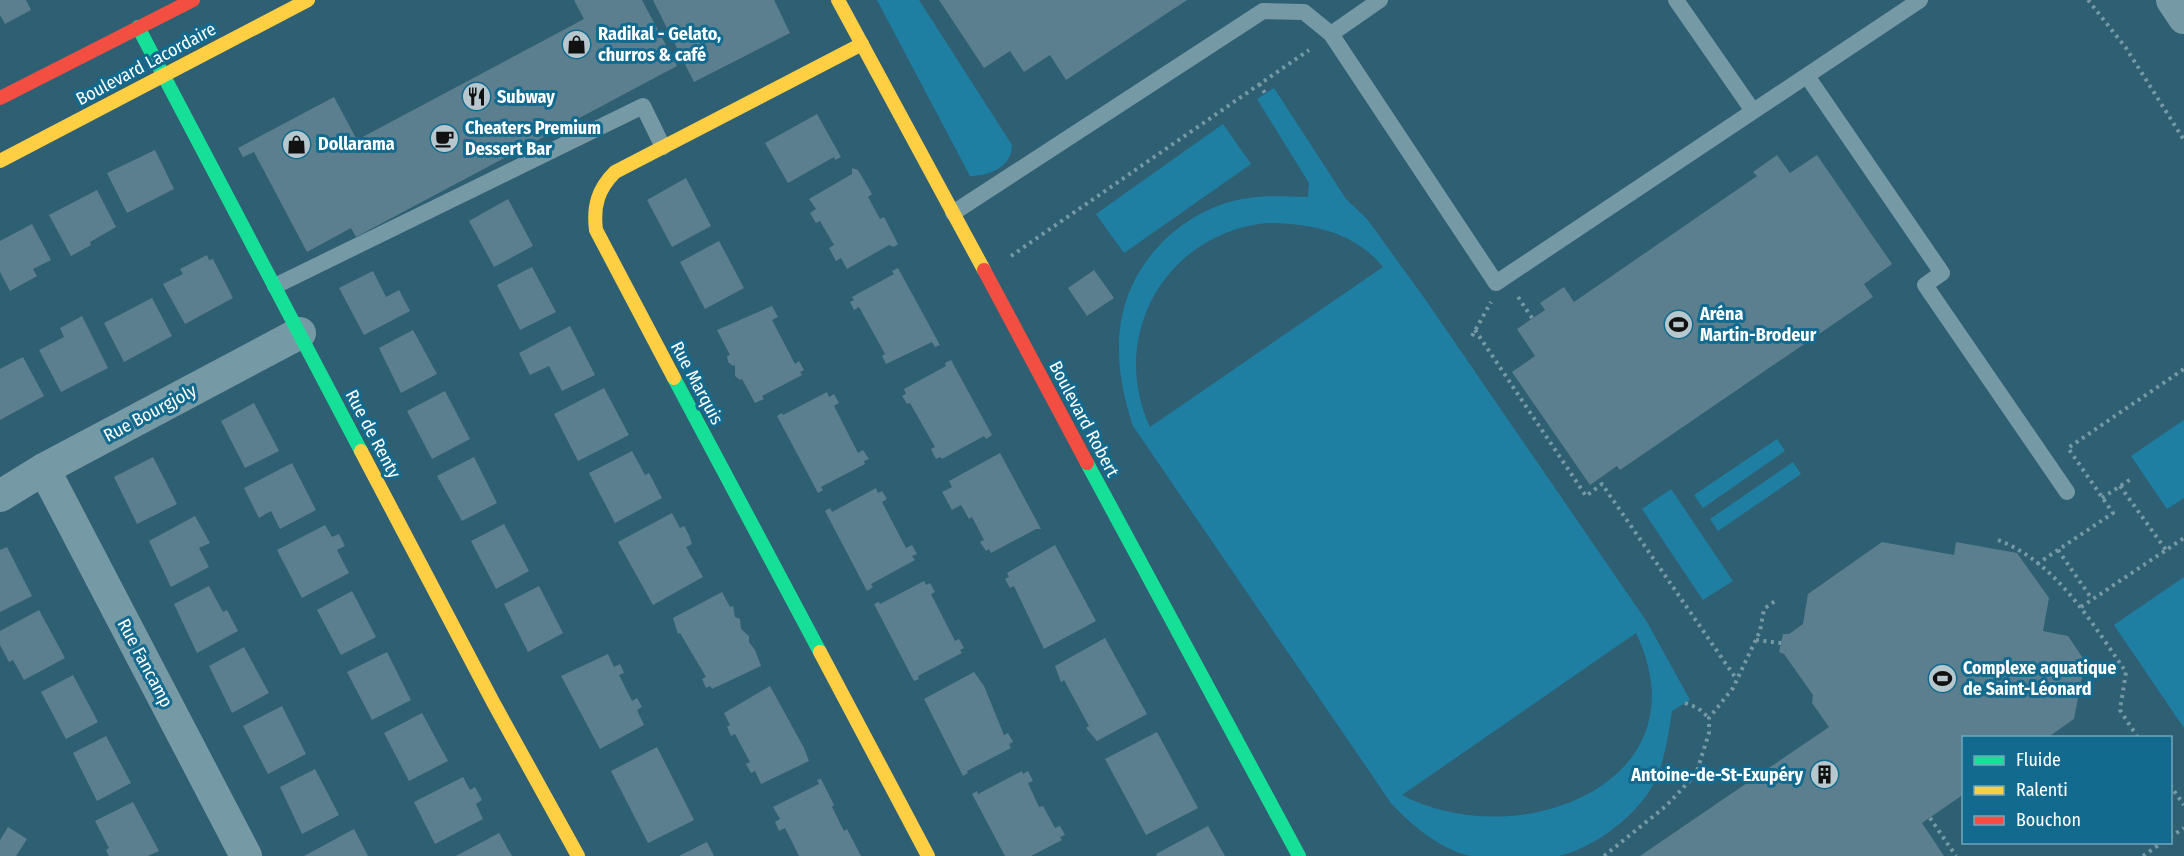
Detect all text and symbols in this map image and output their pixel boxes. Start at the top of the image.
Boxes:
street label: Boulevard Lacordaire [72,18,220,110]
place label: Radikal - Gelato, churros & café [598,23,721,66]
shop icon: Radikal - Gelato, churros & café [561,28,593,60]
restaurant icon: Subway [460,81,492,113]
place label: Subway [497,86,555,108]
place label: Cheaters Premium Dessert Bar [465,117,601,160]
cafe icon: Cheaters Premium Dessert Bar [428,122,460,154]
shop icon: Dollarama [281,128,313,160]
place label: Dollarama [318,133,395,155]
place label: Aréna Martin-Brodeur [1699,303,1817,346]
sports icon: Aréna Martin-Brodeur [1663,308,1695,340]
street label: Rue Marquis [666,338,728,429]
street label: Boulevard Robert [1044,357,1124,481]
street label: Rue Bourgjoly [100,379,200,447]
street label: Rue de Renty [341,386,405,482]
street label: Rue Fancamp [112,615,178,711]
place label: Complexe aquatique de Saint-Léonard [1963,657,2116,700]
sports icon: Complexe aquatique de Saint-Léonard [1926,662,1958,694]
legend [1962,736,2172,844]
text: Fluide [2016,749,2061,771]
building icon: Antoine-de-St-Exupéry [1808,759,1840,791]
place label: Antoine-de-St-Exupéry [1630,764,1803,786]
text: Ralenti [2016,779,2068,801]
text: Bouchon [2016,809,2081,831]

